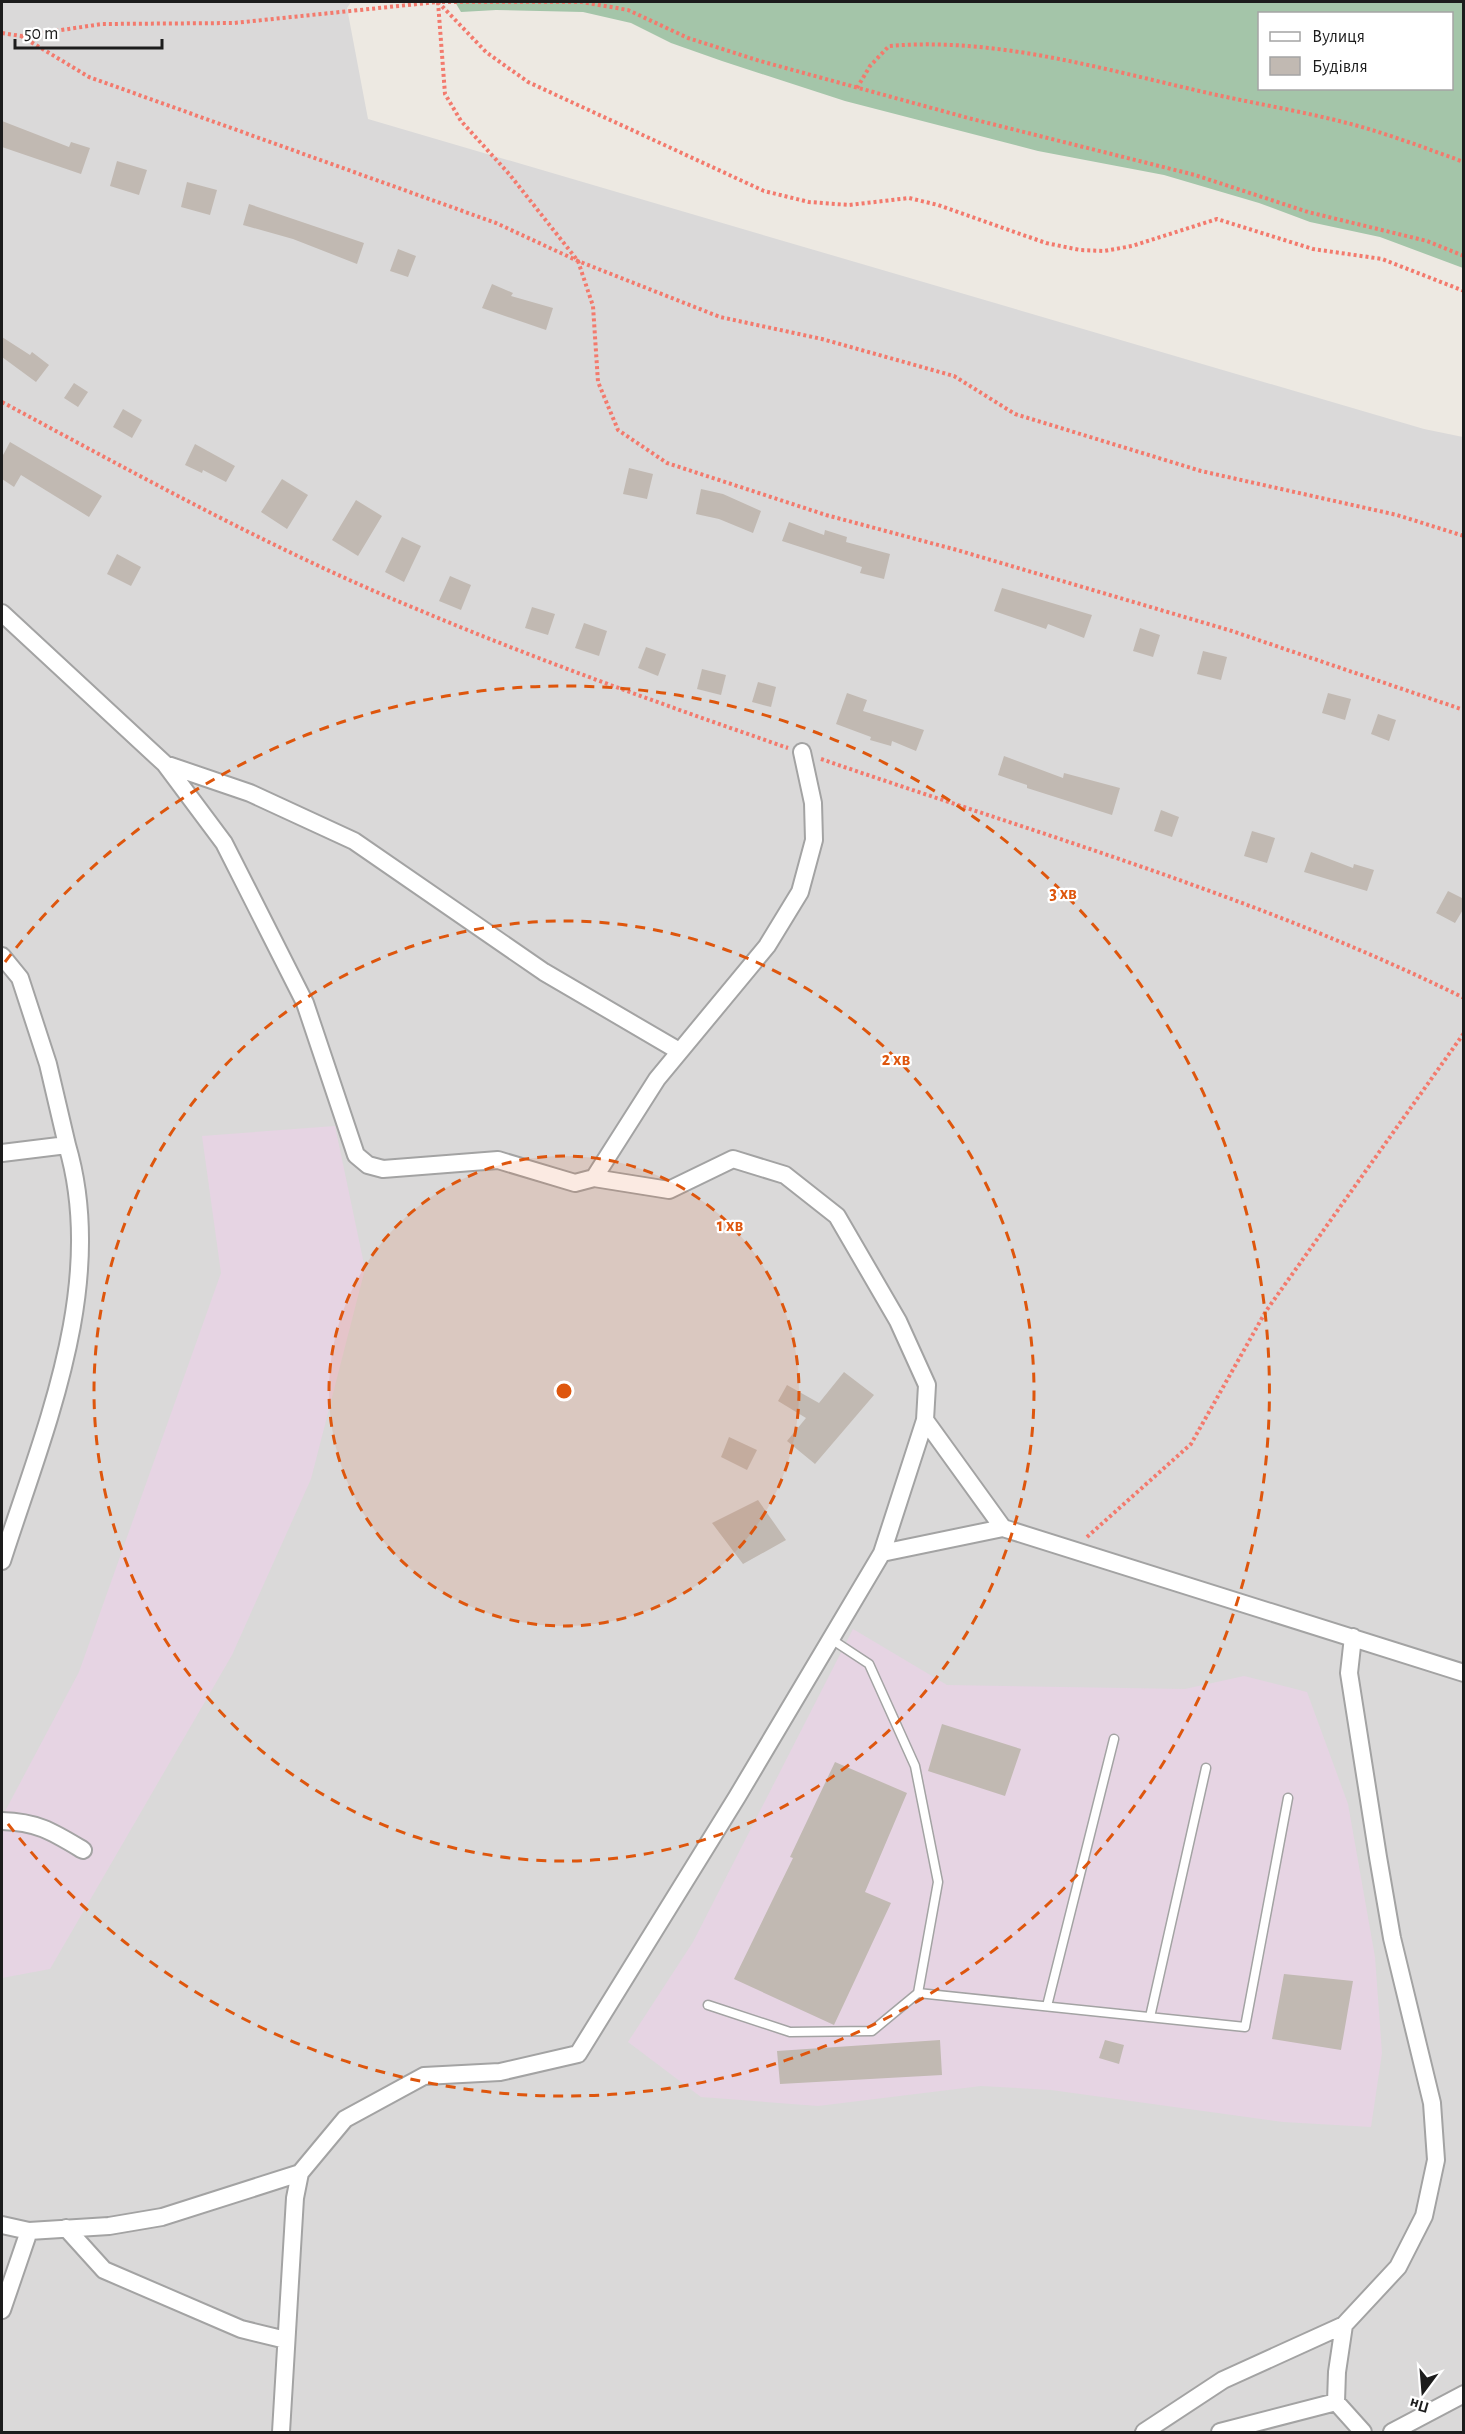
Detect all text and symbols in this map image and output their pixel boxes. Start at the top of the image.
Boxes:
scale bar [15,12,162,50]
legend [1258,12,1453,90]
text: 50 m [24,25,58,43]
text: Вулиця [1312,28,1365,46]
text: Будівля [1312,58,1368,76]
text: 3 хв [1049,885,1077,903]
text: 2 хв [882,1051,910,1069]
text: 1 хв [717,1217,743,1235]
centre of rings [554,1381,574,1401]
north arrow [1393,2362,1453,2422]
text: Пн [1408,2395,1431,2416]

